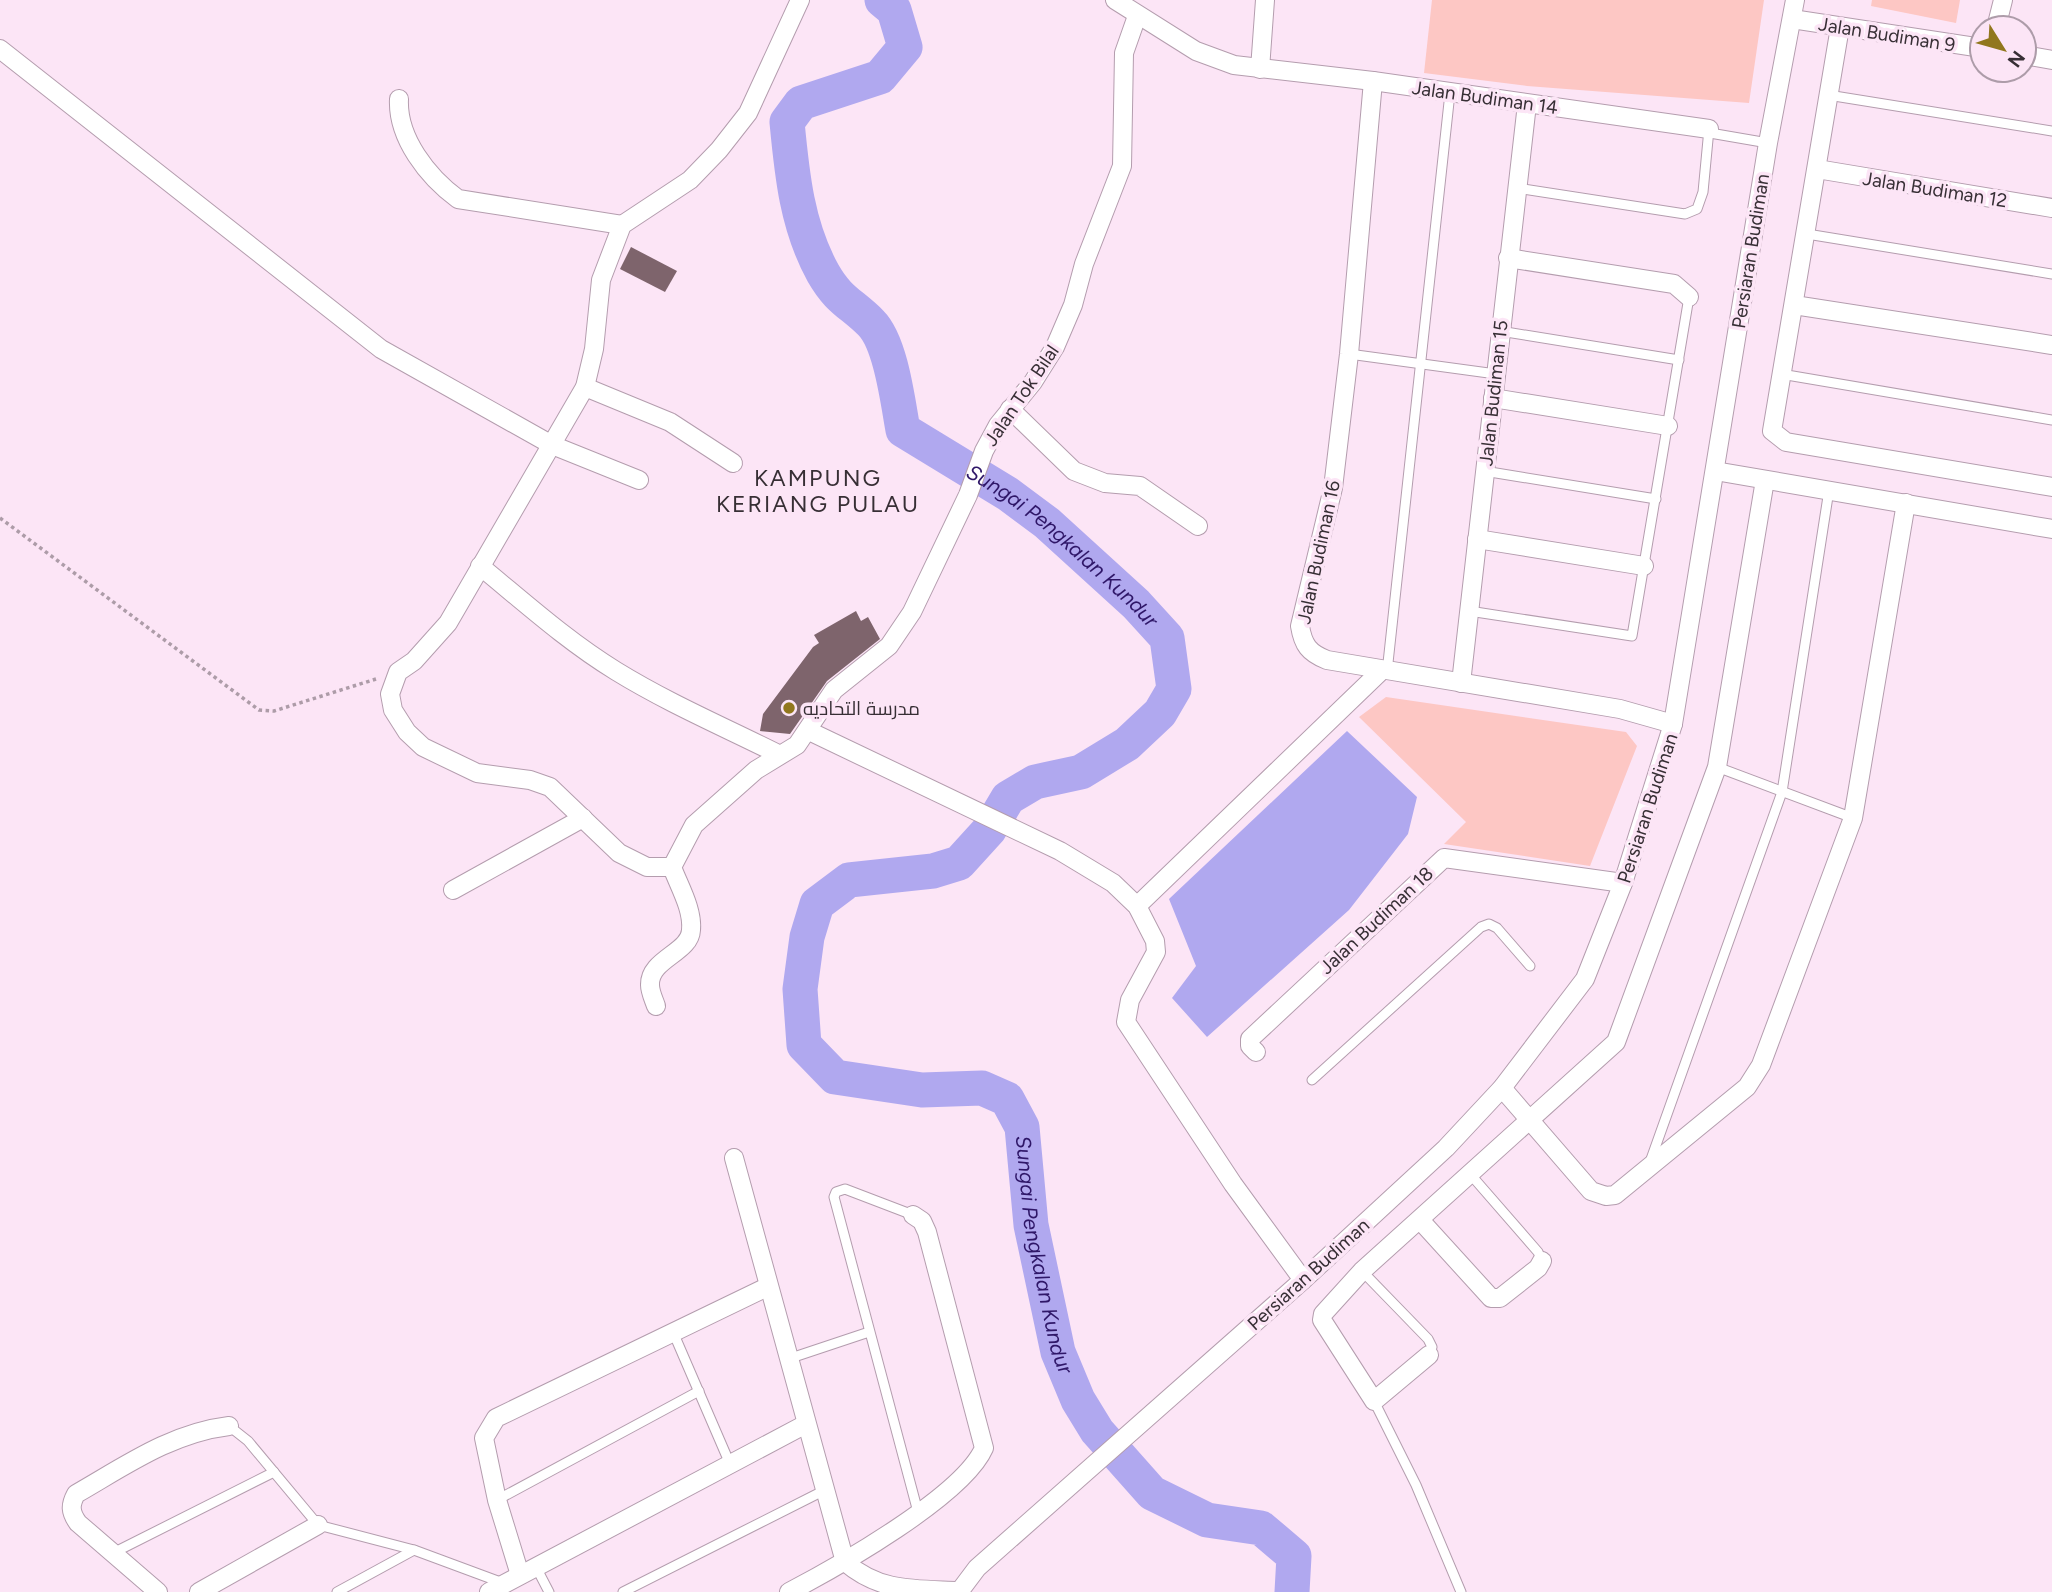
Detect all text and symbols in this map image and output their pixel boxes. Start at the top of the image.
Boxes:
street label: Jalan Budiman 9 [1817,12,1957,57]
north arrow [1968,14,2038,84]
text: N [2003,46,2030,72]
street label: Jalan Budiman 14 [1410,76,1560,119]
street label: Jalan Budiman 12 [1861,167,2009,212]
street label: Persiaran Budiman [1727,172,1774,330]
street label: Jalan Budiman 15 [1474,319,1513,467]
street label: Jalan Tok Bilal [979,340,1064,450]
water label: Sungai Pengkalan Kundur [962,459,1164,633]
district label: KAMPUNG KERIANG PULAU [716,464,920,518]
street label: Jalan Budiman 16 [1292,478,1345,626]
place label: مدرسة التحاديه [803,697,920,720]
marker: مدرسة التحاديه [781,700,797,716]
street label: Persiaran Budiman [1612,730,1683,886]
street label: Jalan Budiman 18 [1315,862,1438,979]
water label: Sungai Pengkalan Kundur [1011,1135,1079,1378]
street label: Persiaran Budiman [1243,1214,1374,1335]

